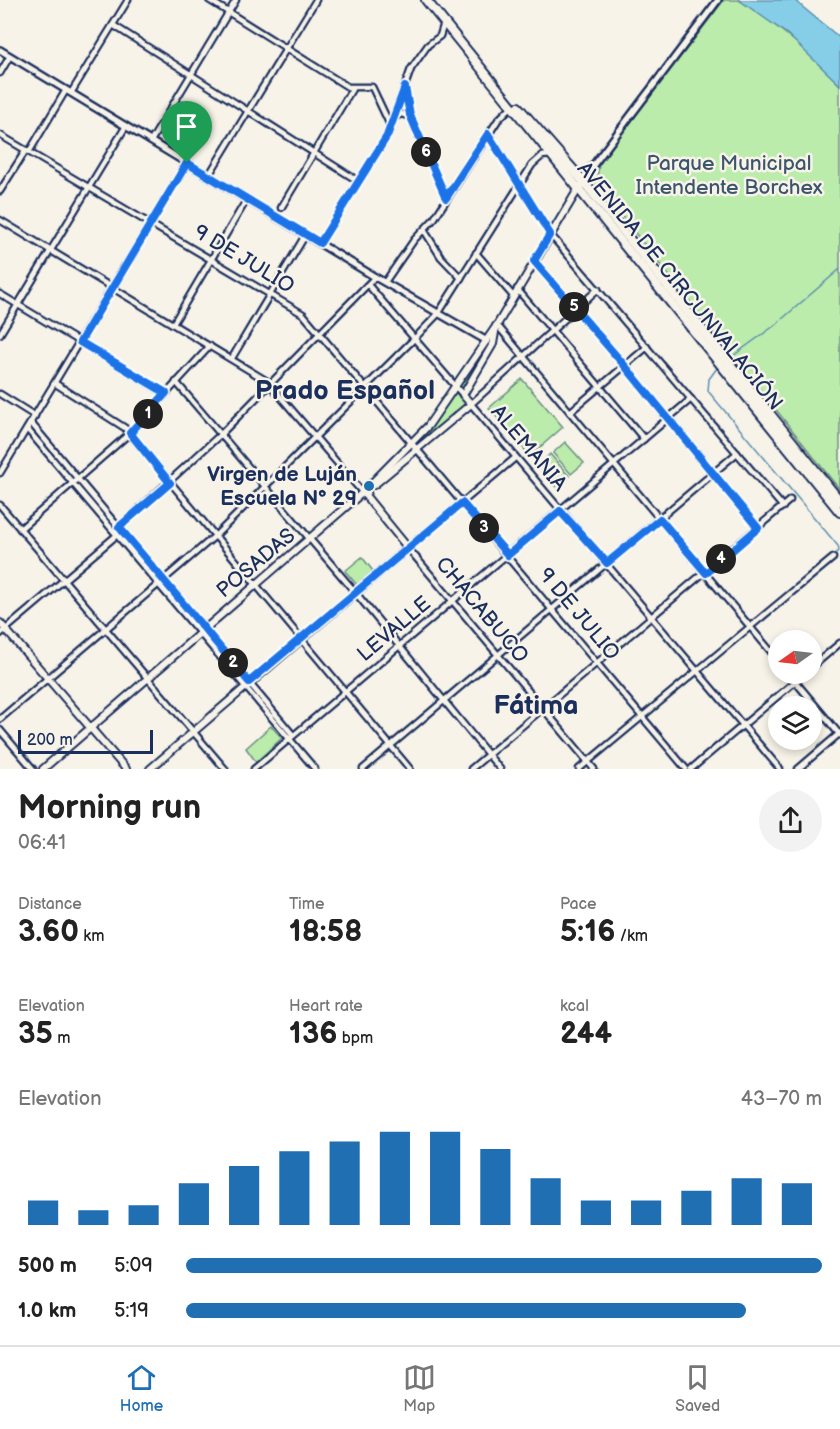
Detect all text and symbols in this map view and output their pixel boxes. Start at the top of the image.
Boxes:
pin [161,101,212,163]
icon: arrive [170,110,203,143]
pin: 6 [411,137,441,167]
text: 6 [421,142,431,161]
park label: Parque Municipal Intendente Borchex [635,151,823,200]
street label: AVENIDA DE CIRCUNVALACIÓN [572,157,788,415]
street label: 9 DE JULIO [189,219,299,299]
pin: 5 [559,292,589,322]
text: 5 [569,297,579,316]
district label: Prado Español [255,375,435,407]
pin: 1 [133,399,163,429]
street label: ALEMANIA [486,400,572,496]
text: 1 [145,404,151,423]
place label: Virgen de Luján Escuela Nº 29 [207,462,357,511]
marker: Virgen de Luján Escuela Nº 29 [362,479,376,493]
pin: 3 [469,513,499,543]
text: 3 [479,518,489,537]
street label: POSADAS [212,523,300,603]
pin: 4 [706,544,736,574]
text: 4 [716,549,726,568]
street label: CHACABUCO [430,552,534,668]
street label: 9 DE JULIO [533,563,625,665]
street label: LEVALLE [352,591,436,667]
north arrow [768,630,822,684]
map controls [768,630,822,750]
pin: 2 [218,648,248,678]
text: 2 [228,653,238,672]
district label: Fátima [493,690,579,722]
button: layers [768,696,822,750]
scale bar [18,727,153,754]
text: 200 m [27,731,73,750]
text: Morning run [18,788,201,828]
button: share [759,789,822,852]
text: 06:41 [18,831,66,855]
text: Distance [18,895,82,914]
text: Time [289,895,324,914]
text: Pace [560,895,596,914]
text: 3.60 [18,914,79,950]
text: 18:58 [289,914,362,950]
text: 5:16 [560,914,615,950]
text: km [79,927,104,946]
text: /km [615,927,648,946]
text: Elevation [18,997,85,1016]
text: Heart rate [289,997,363,1016]
text: kcal [560,997,589,1016]
text: 35 [18,1016,53,1052]
text: 136 [289,1016,337,1052]
text: 244 [560,1016,612,1052]
text: m [53,1029,70,1048]
text: bpm [337,1029,373,1048]
text: Elevation [18,1087,101,1111]
text: 43–70 m [741,1087,822,1111]
text: 500 m [18,1254,77,1278]
text: 5:09 [114,1254,153,1278]
text: 1.0 km [18,1299,76,1323]
text: 5:19 [114,1299,149,1323]
tab: Home [120,1361,163,1416]
tab: Map [403,1361,436,1416]
tab: Saved [675,1361,720,1416]

